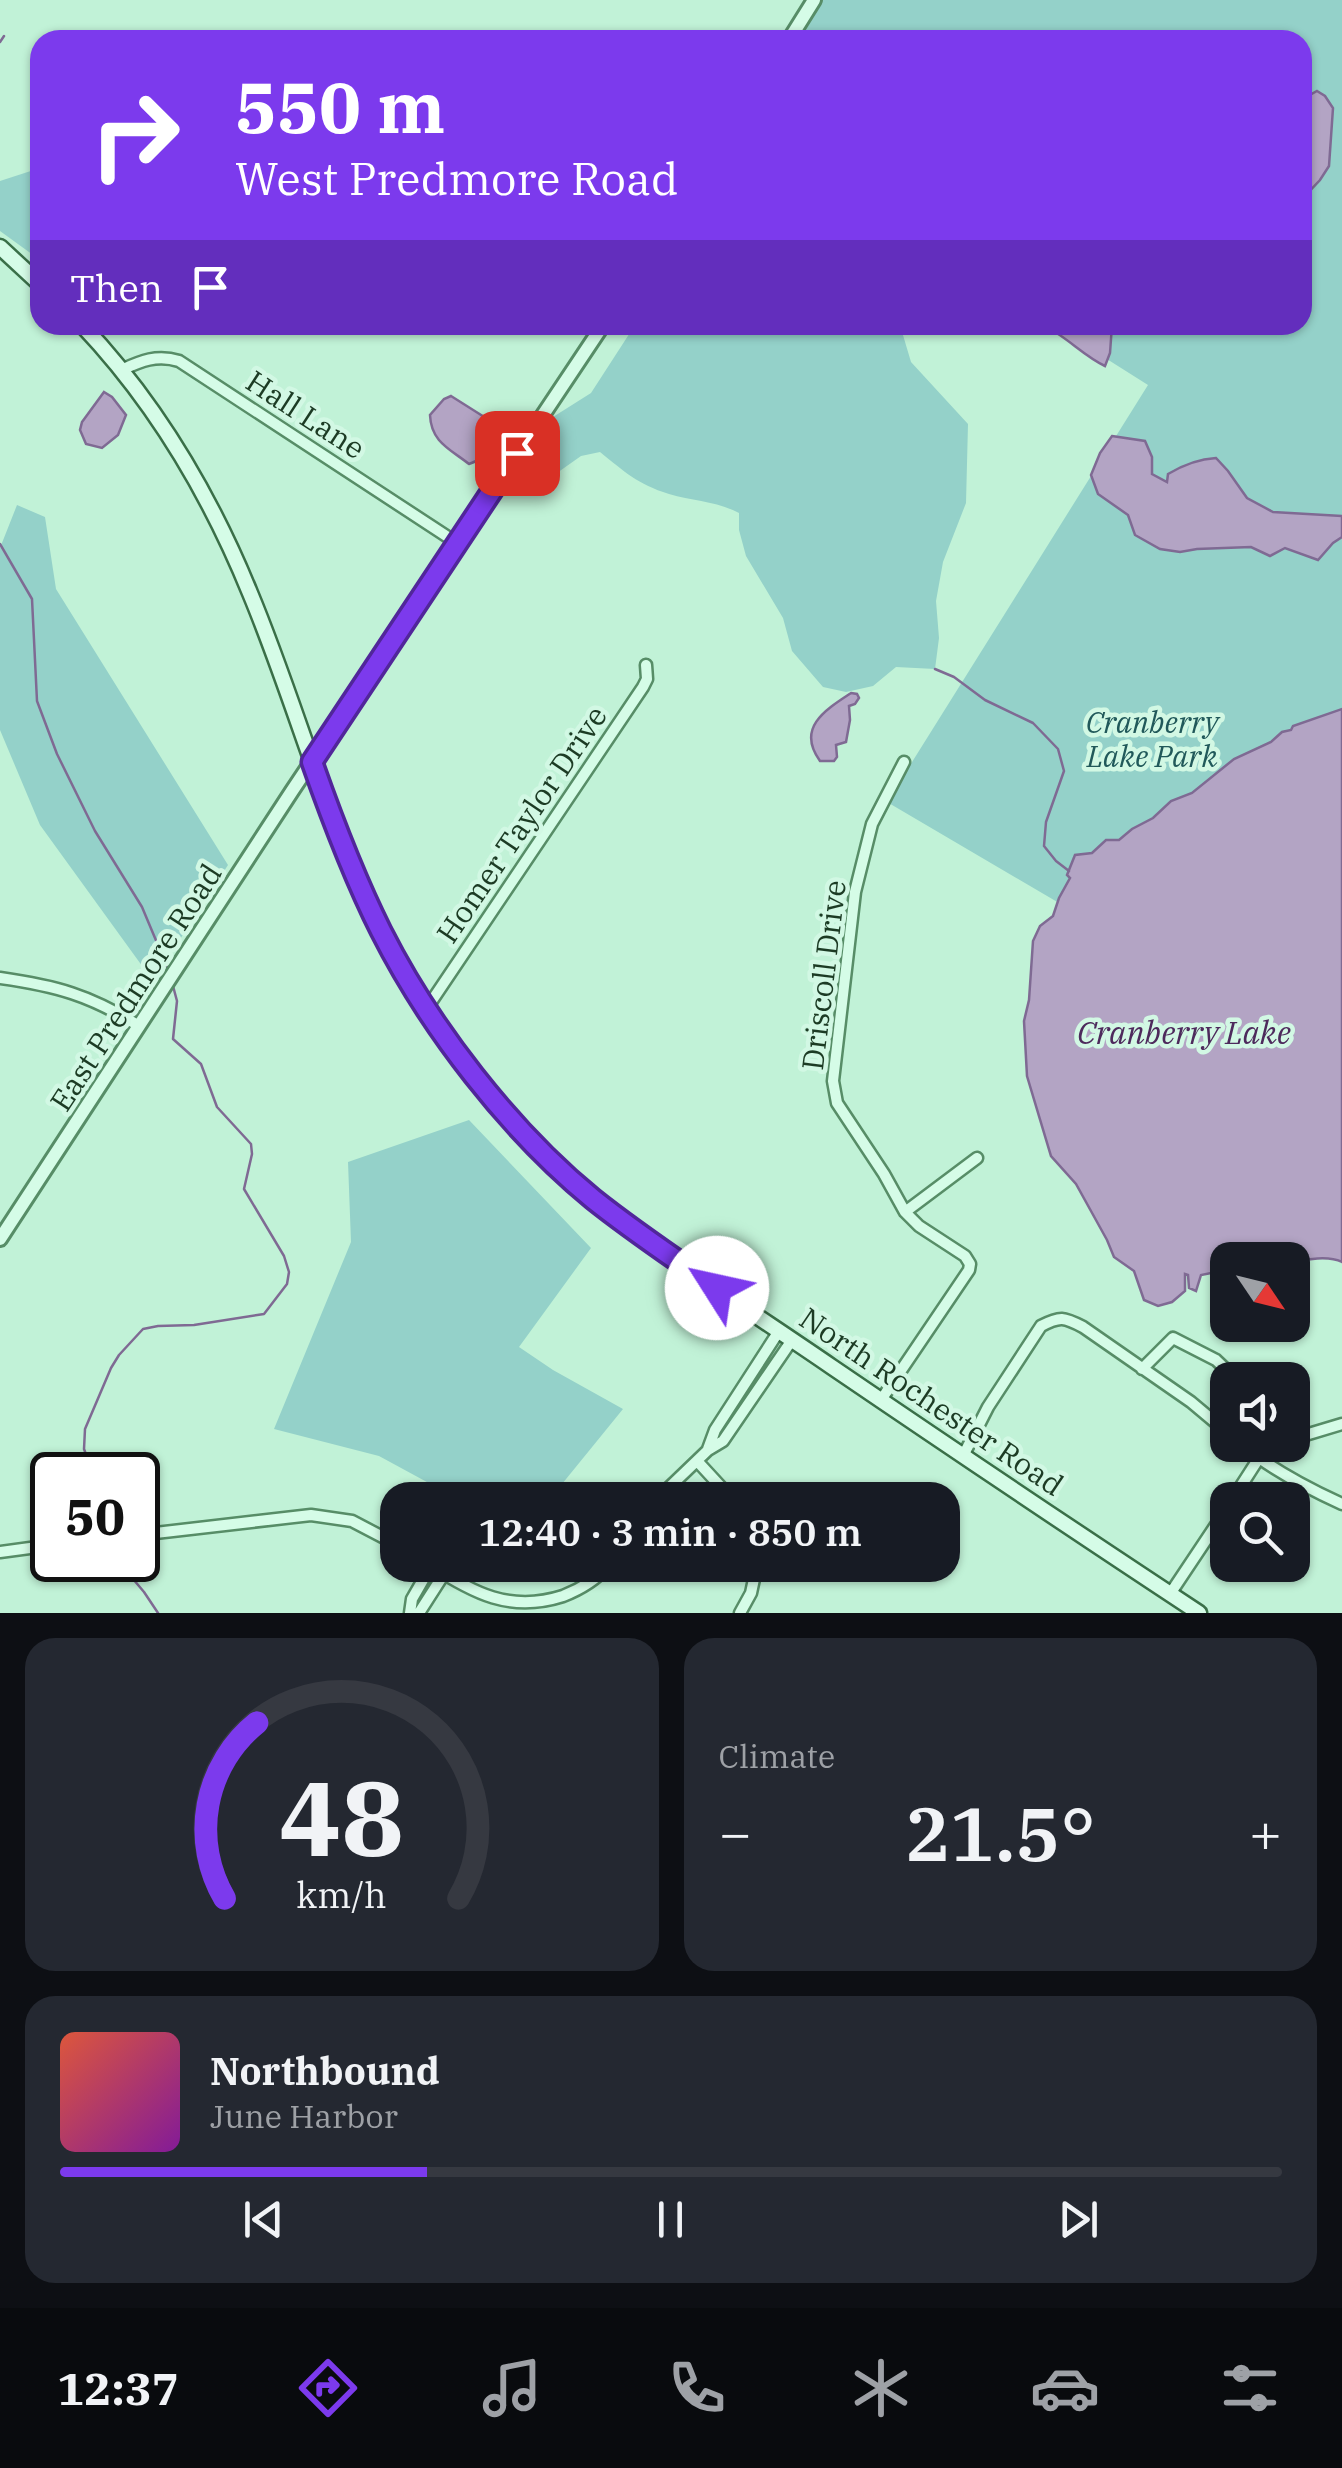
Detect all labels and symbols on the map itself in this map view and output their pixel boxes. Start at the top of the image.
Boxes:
street label: Hall Lane [239,361,373,467]
pin [475,411,560,496]
street label: Homer Taylor Drive [427,698,615,950]
park label: Cranberry Lake Park [1086,702,1221,775]
street label: East Predmore Road [40,856,230,1118]
street label: Driscoll Drive [792,878,854,1072]
water label: Cranberry Lake [1077,1011,1291,1053]
position arrow [665,1236,769,1340]
north arrow [1210,1242,1310,1342]
street label: North Rochester Road [793,1298,1071,1504]
speed limit sign: 50 [30,1452,160,1582]

